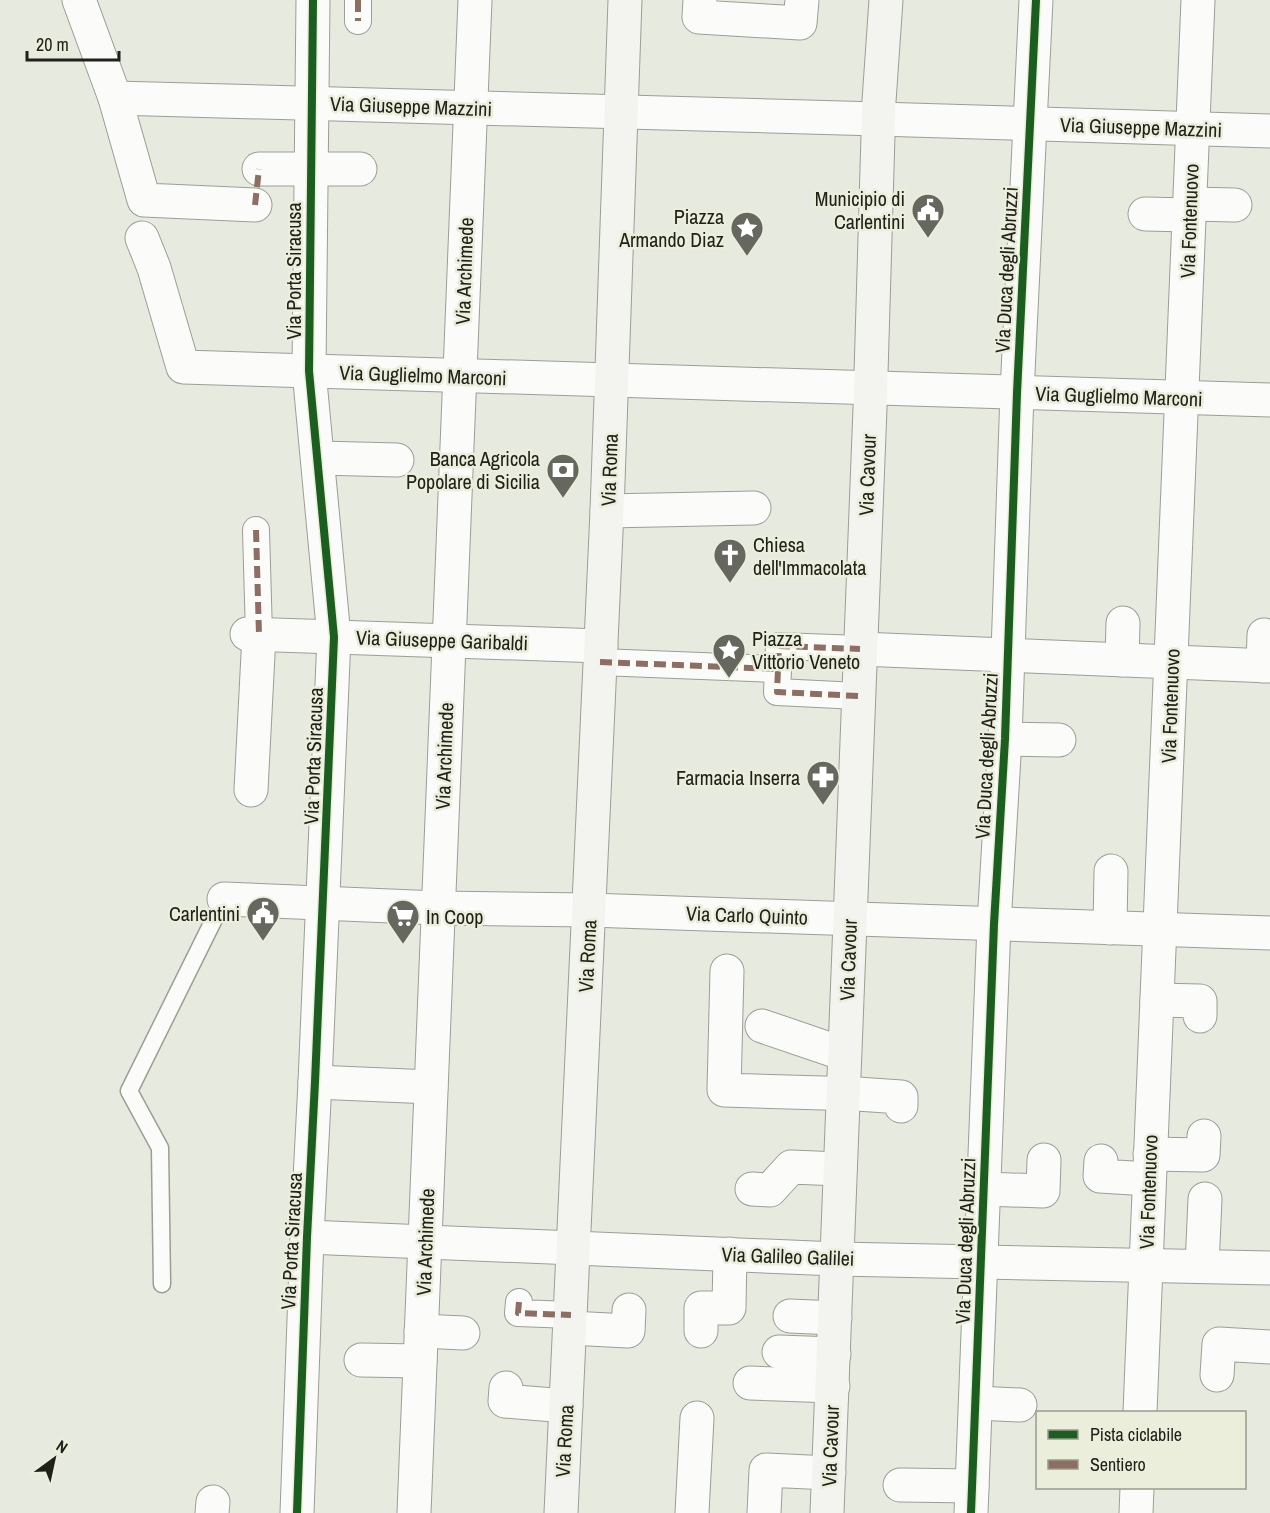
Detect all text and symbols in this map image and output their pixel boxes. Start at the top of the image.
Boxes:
scale bar [27,24,118,62]
text: 20 m [36,32,69,57]
street label: Via Giuseppe Mazzini [330,90,492,122]
street label: Via Giuseppe Mazzini [1060,111,1222,143]
street label: Via Fontenuovo [1174,163,1204,279]
place label: Municipio di Carlentini [815,185,905,235]
street label: Via Duca degli Abruzzi [988,186,1024,354]
public building icon: Municipio di Carlentini [910,192,946,239]
street label: Via Porta Siracusa [280,202,307,340]
place label: Piazza Armando Diaz [618,203,724,253]
place icon: Piazza Armando Diaz [729,210,765,257]
street label: Via Archimede [449,217,479,325]
street label: Via Guglielmo Marconi [339,359,507,391]
street label: Via Guglielmo Marconi [1035,380,1203,412]
street label: Via Roma [594,433,624,507]
street label: Via Cavour [852,433,882,516]
place label: Banca Agricola Popolare di Sicilia [406,445,540,495]
bank icon: Banca Agricola Popolare di Sicilia [545,452,581,499]
place label: Chiesa dell'Immacolata [753,531,866,581]
church icon: Chiesa dell'Immacolata [712,537,748,584]
street label: Via Giuseppe Garibaldi [356,624,528,656]
place label: Piazza Vittorio Veneto [752,625,860,675]
place icon: Piazza Vittorio Veneto [711,632,747,679]
street label: Via Fontenuovo [1155,648,1185,764]
street label: Via Duca degli Abruzzi [968,672,1004,840]
street label: Via Porta Siracusa [297,687,329,825]
street label: Via Archimede [429,702,459,810]
pharmacy icon: Farmacia Inserra [805,759,841,806]
place label: Farmacia Inserra [676,764,800,791]
public building icon: Carlentini [245,895,281,942]
supermarket icon: In Coop [385,898,421,945]
street label: Via Carlo Quinto [686,899,808,931]
place label: Carlentini [169,900,240,927]
place label: In Coop [426,903,483,930]
street label: Via Cavour [833,918,863,1001]
street label: Via Roma [572,919,602,993]
street label: Via Fontenuovo [1133,1134,1163,1250]
street label: Via Duca degli Abruzzi [949,1157,981,1325]
street label: Via Porta Siracusa [274,1172,308,1310]
street label: Via Archimede [410,1188,440,1296]
street label: Via Galileo Galilei [721,1240,855,1272]
street label: Via Roma [549,1404,579,1478]
street label: Via Cavour [815,1404,845,1487]
legend [1036,1411,1246,1489]
text: Pista ciclabile [1090,1422,1182,1447]
north arrow [24,1429,84,1489]
text: N [52,1435,72,1458]
text: Sentiero [1090,1452,1146,1477]

